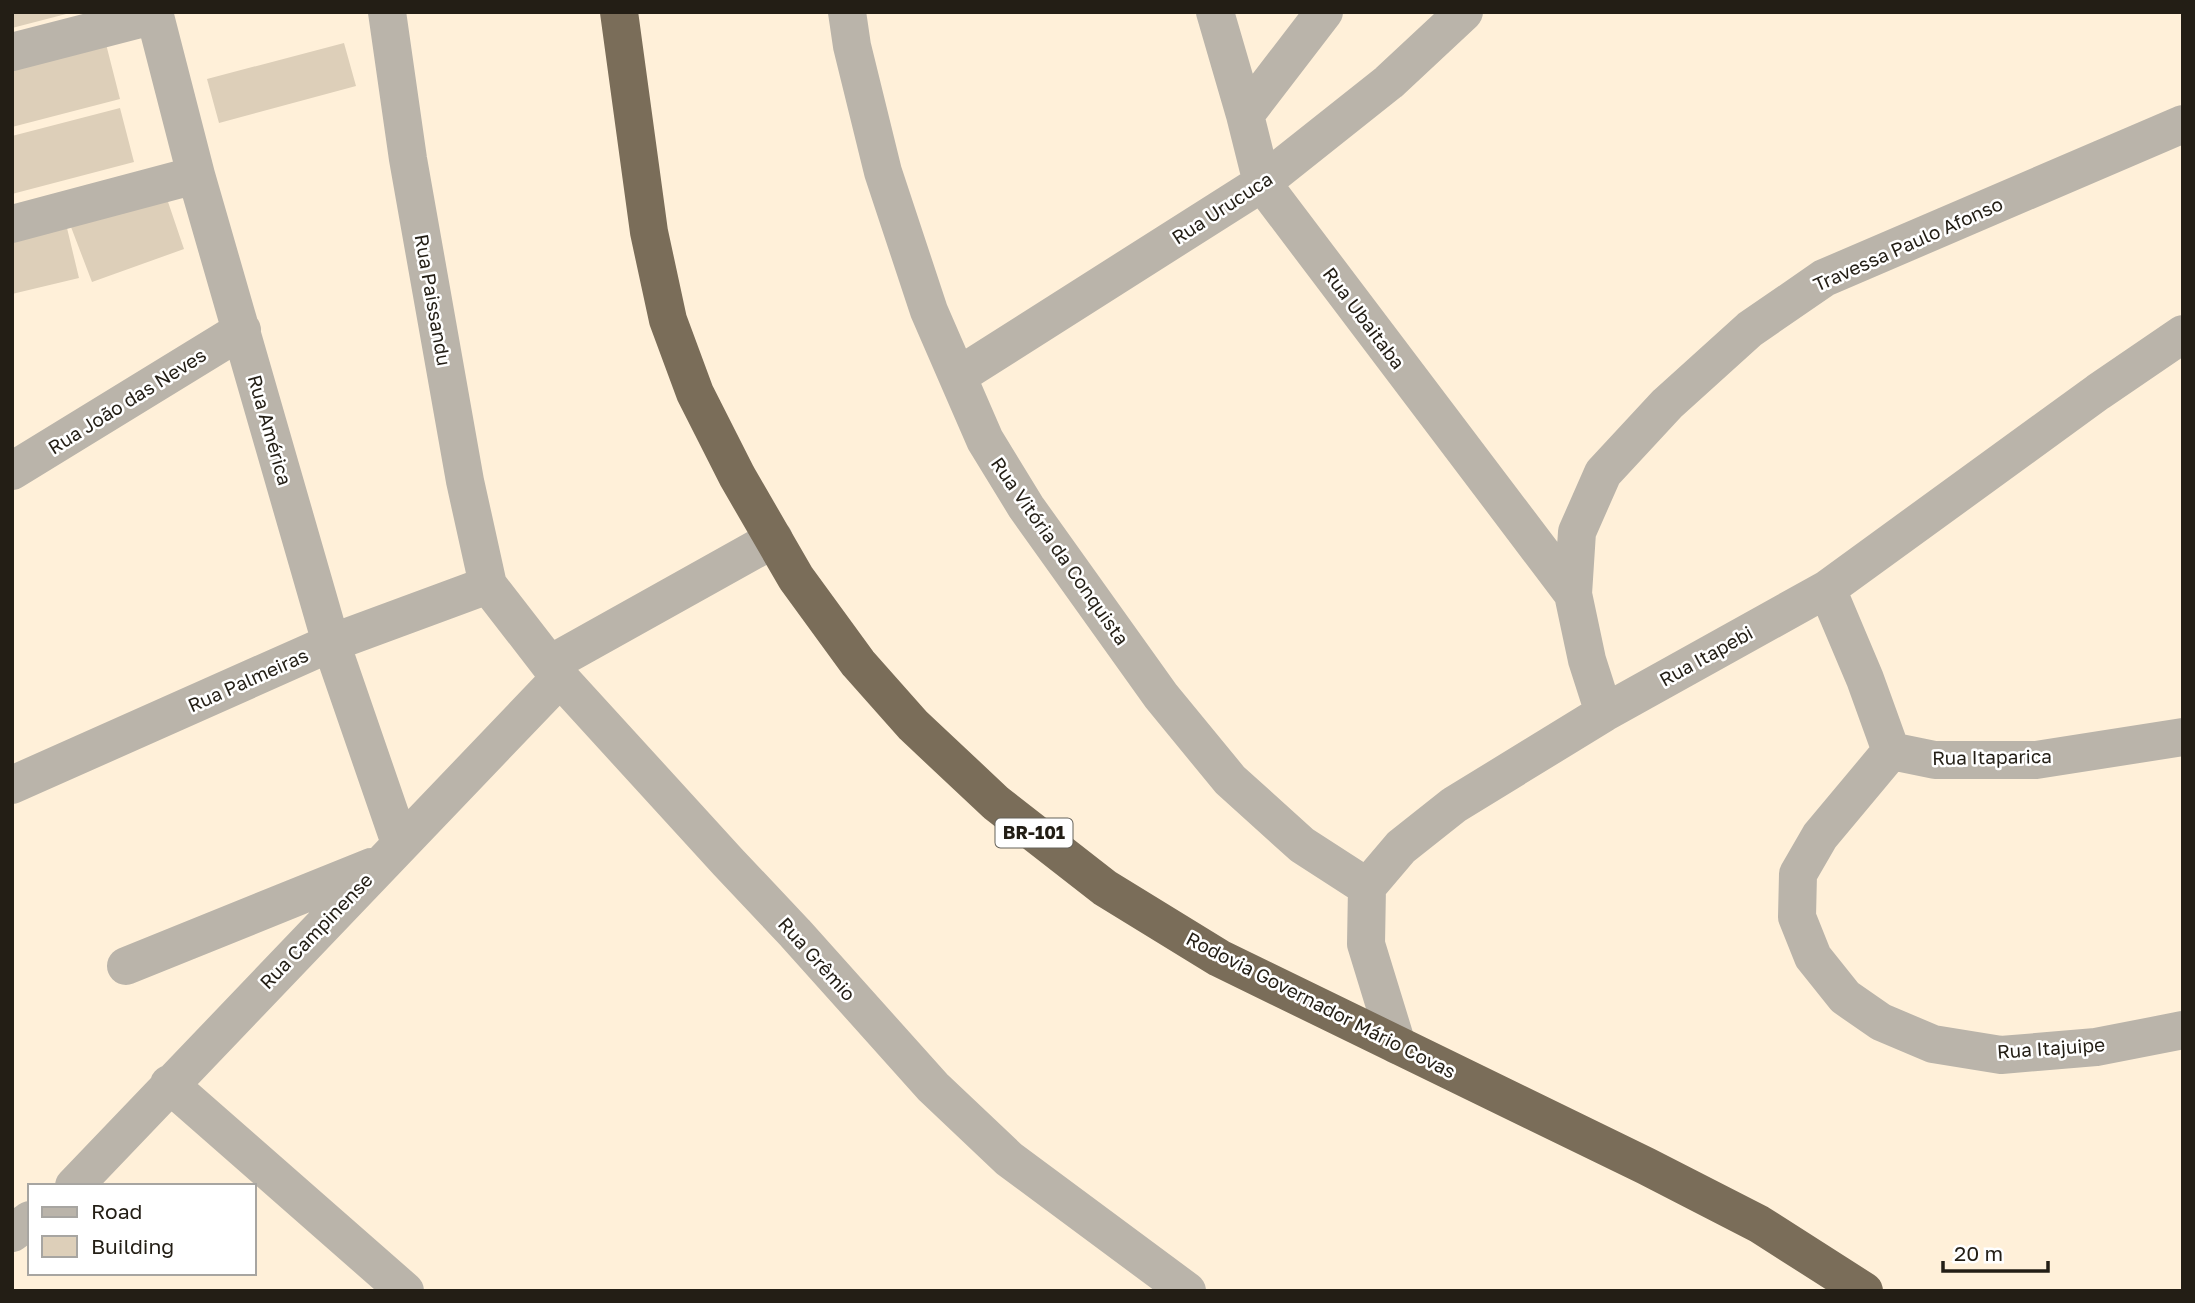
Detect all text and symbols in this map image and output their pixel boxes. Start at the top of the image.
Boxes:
street label: Rua Urucuca [1167,167,1276,249]
street label: Travessa Paulo Afonso [1810,191,2006,296]
street label: Rua Paissandu [411,232,456,368]
street label: Rua Ubaitaba [1319,262,1410,373]
street label: Rua João das Neves [43,343,210,459]
street label: Rua América [244,372,297,488]
street label: Rua Vitória da Conquista [987,452,1134,649]
street label: Rua Itapebi [1655,620,1757,691]
street label: Rua Palmeiras [184,643,312,716]
street label: Rua Itaparica [1932,744,2052,769]
road number: BR-101 [996,818,1072,848]
street label: Rua Campinense [254,868,377,993]
street label: Rua Grêmio [774,912,861,1005]
street label: Rodovia Governador Mário Covas [1183,926,1460,1083]
street label: Rua Itajuipe [1996,1032,2106,1063]
legend [28,1184,256,1275]
text: Road [91,1198,142,1224]
scale bar [1943,1230,2048,1274]
text: Building [91,1233,174,1259]
text: 20 m [1954,1240,2003,1266]

